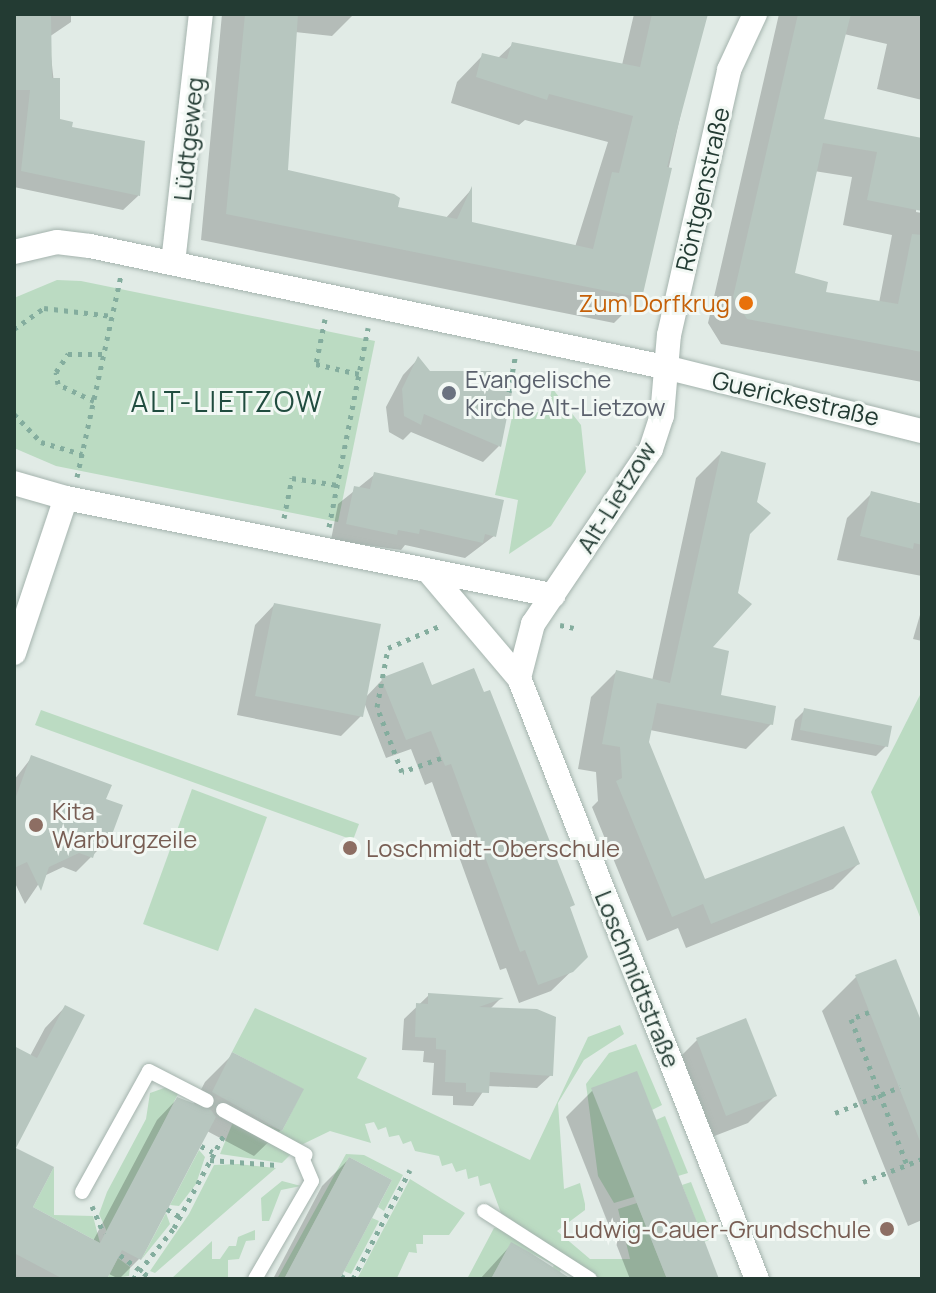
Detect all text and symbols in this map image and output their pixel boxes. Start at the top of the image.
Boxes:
street label: Lüdtgeweg [167,76,209,202]
street label: Röntgenstraße [669,104,735,274]
place label: Zum Dorfkrug [579,289,730,317]
marker: Zum Dorfkrug [737,294,755,312]
place label: Evangelische Kirche Alt-Lietzow [465,365,666,421]
street label: Guerickestraße [710,365,882,431]
district label: ALT-LIETZOW [129,384,325,418]
marker: Evangelische Kirche Alt-Lietzow [440,384,458,402]
street label: Alt-Lietzow [570,436,662,558]
place label: Kita Warburgzeile [52,797,197,853]
marker: Kita Warburgzeile [27,816,45,834]
place label: Loschmidt-Oberschule [366,834,620,862]
marker: Loschmidt-Oberschule [341,839,359,857]
street label: Loschmidtstraße [589,886,687,1072]
place label: Ludwig-Cauer-Grundschule [562,1215,871,1243]
marker: Ludwig-Cauer-Grundschule [878,1220,896,1238]

